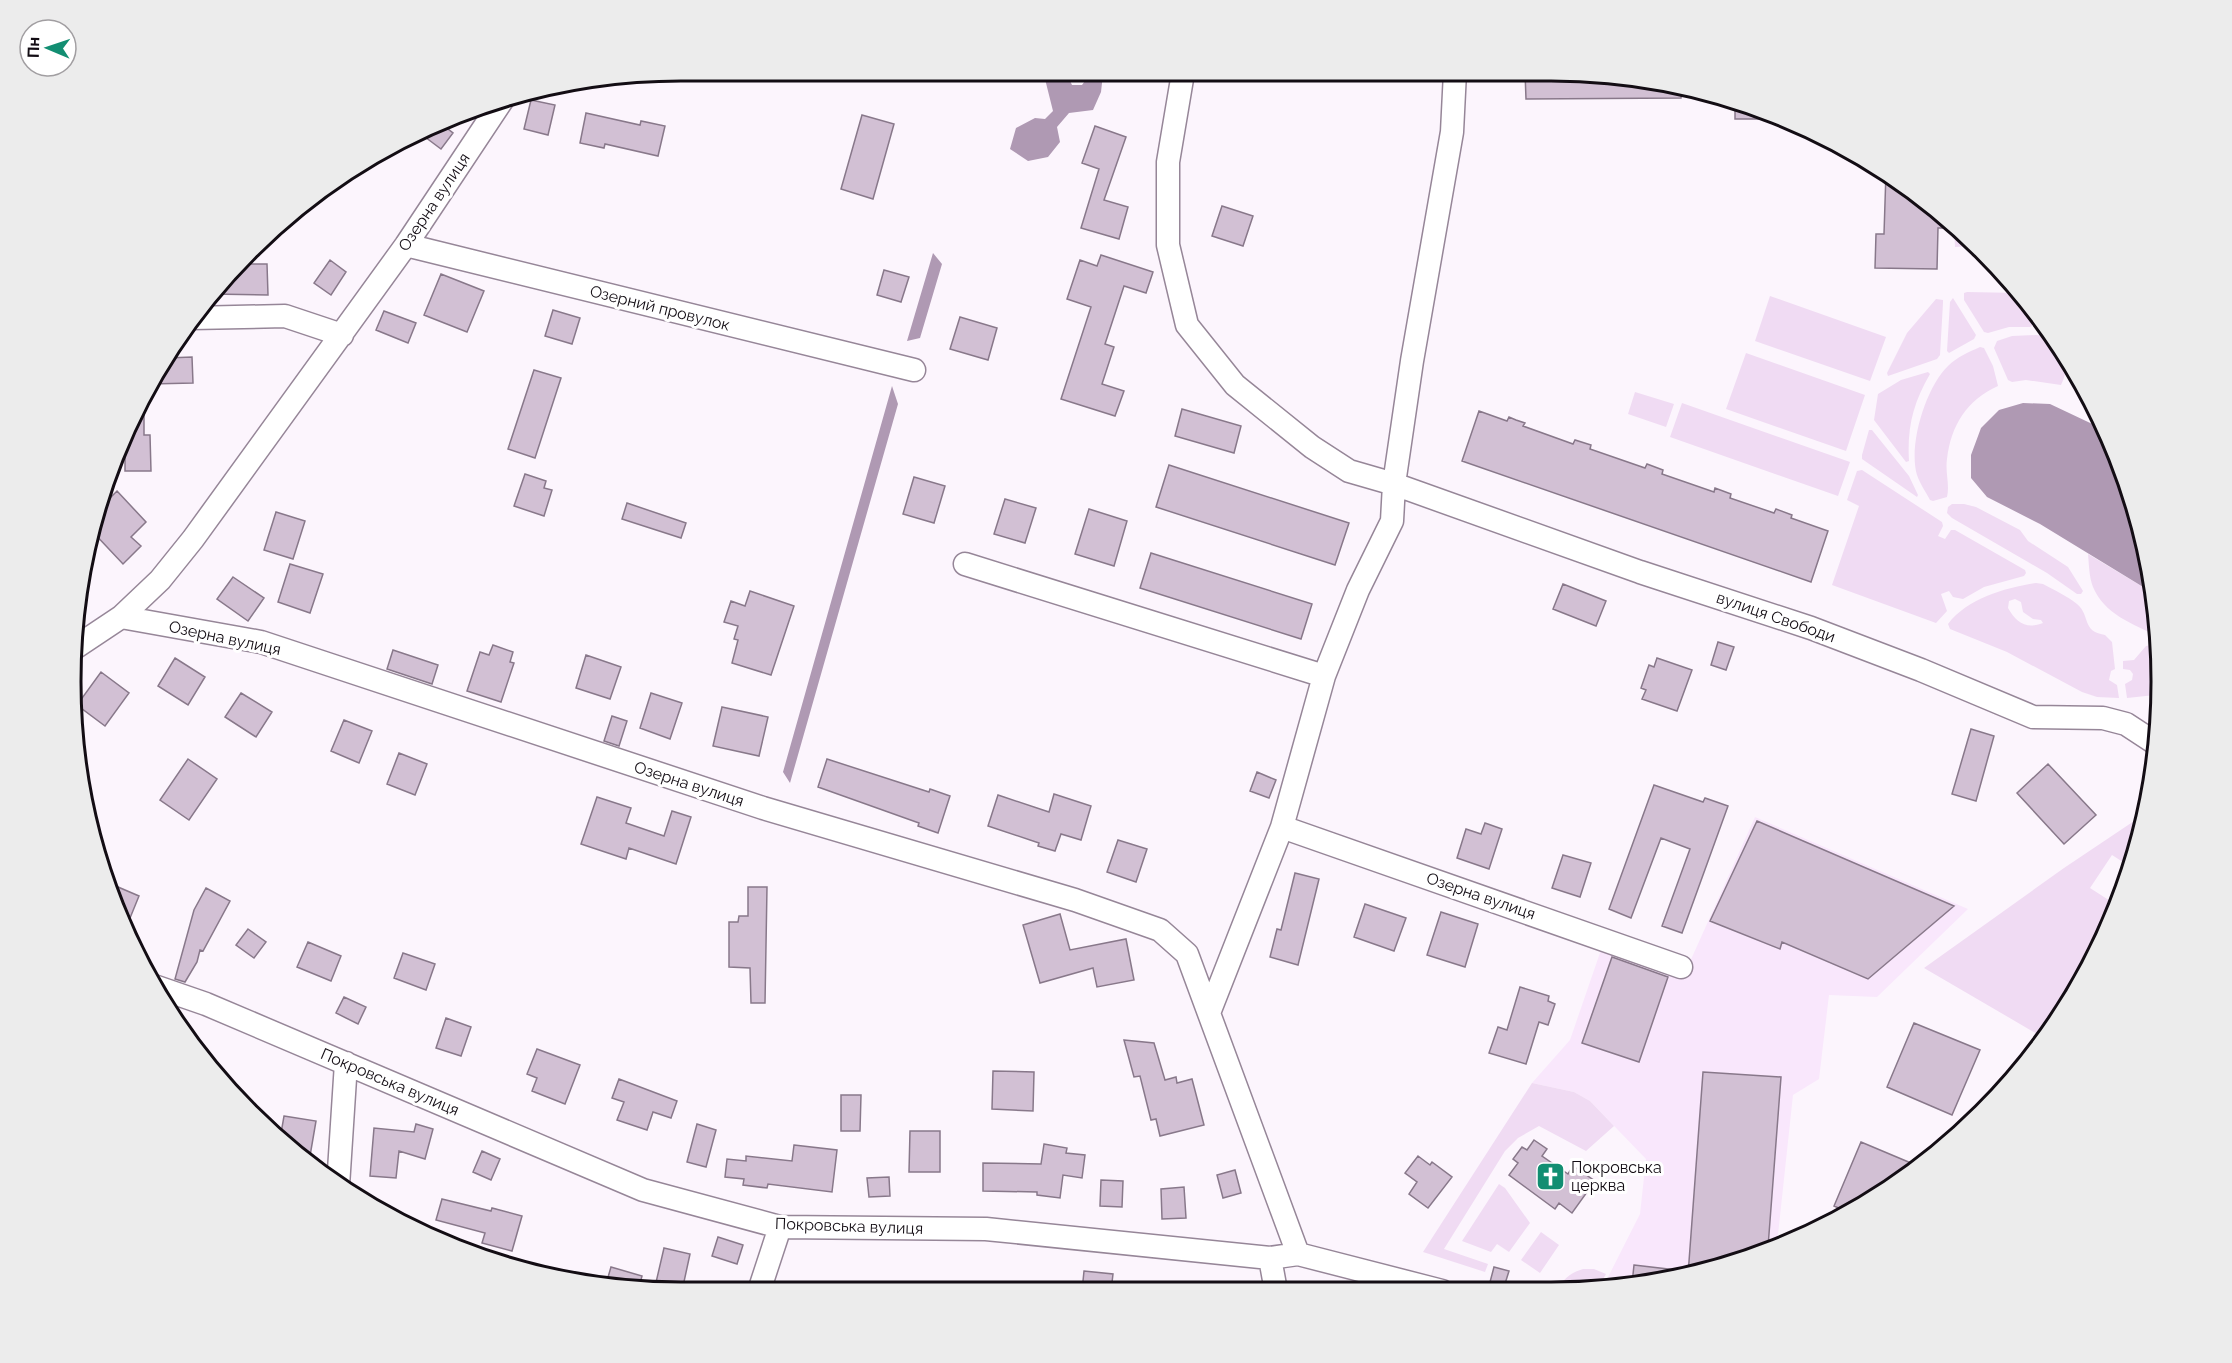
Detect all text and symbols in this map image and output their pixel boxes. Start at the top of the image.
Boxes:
north arrow [18,18,78,78]
text: Пн [24,37,43,58]
street label: Озерна вулиця [394,149,474,255]
street label: Озерний провулок [588,281,732,335]
street label: вулиця Свободи [1714,588,1838,646]
street label: Озерна вулиця [167,617,283,659]
street label: Озерна вулиця [632,757,746,811]
street label: Озерна вулиця [1424,868,1538,924]
street label: Покровська вулиця [318,1044,462,1120]
place label: Покровська церква [1571,1158,1662,1195]
church icon: Покровська церква [1534,1160,1566,1192]
street label: Покровська вулиця [775,1214,923,1238]

